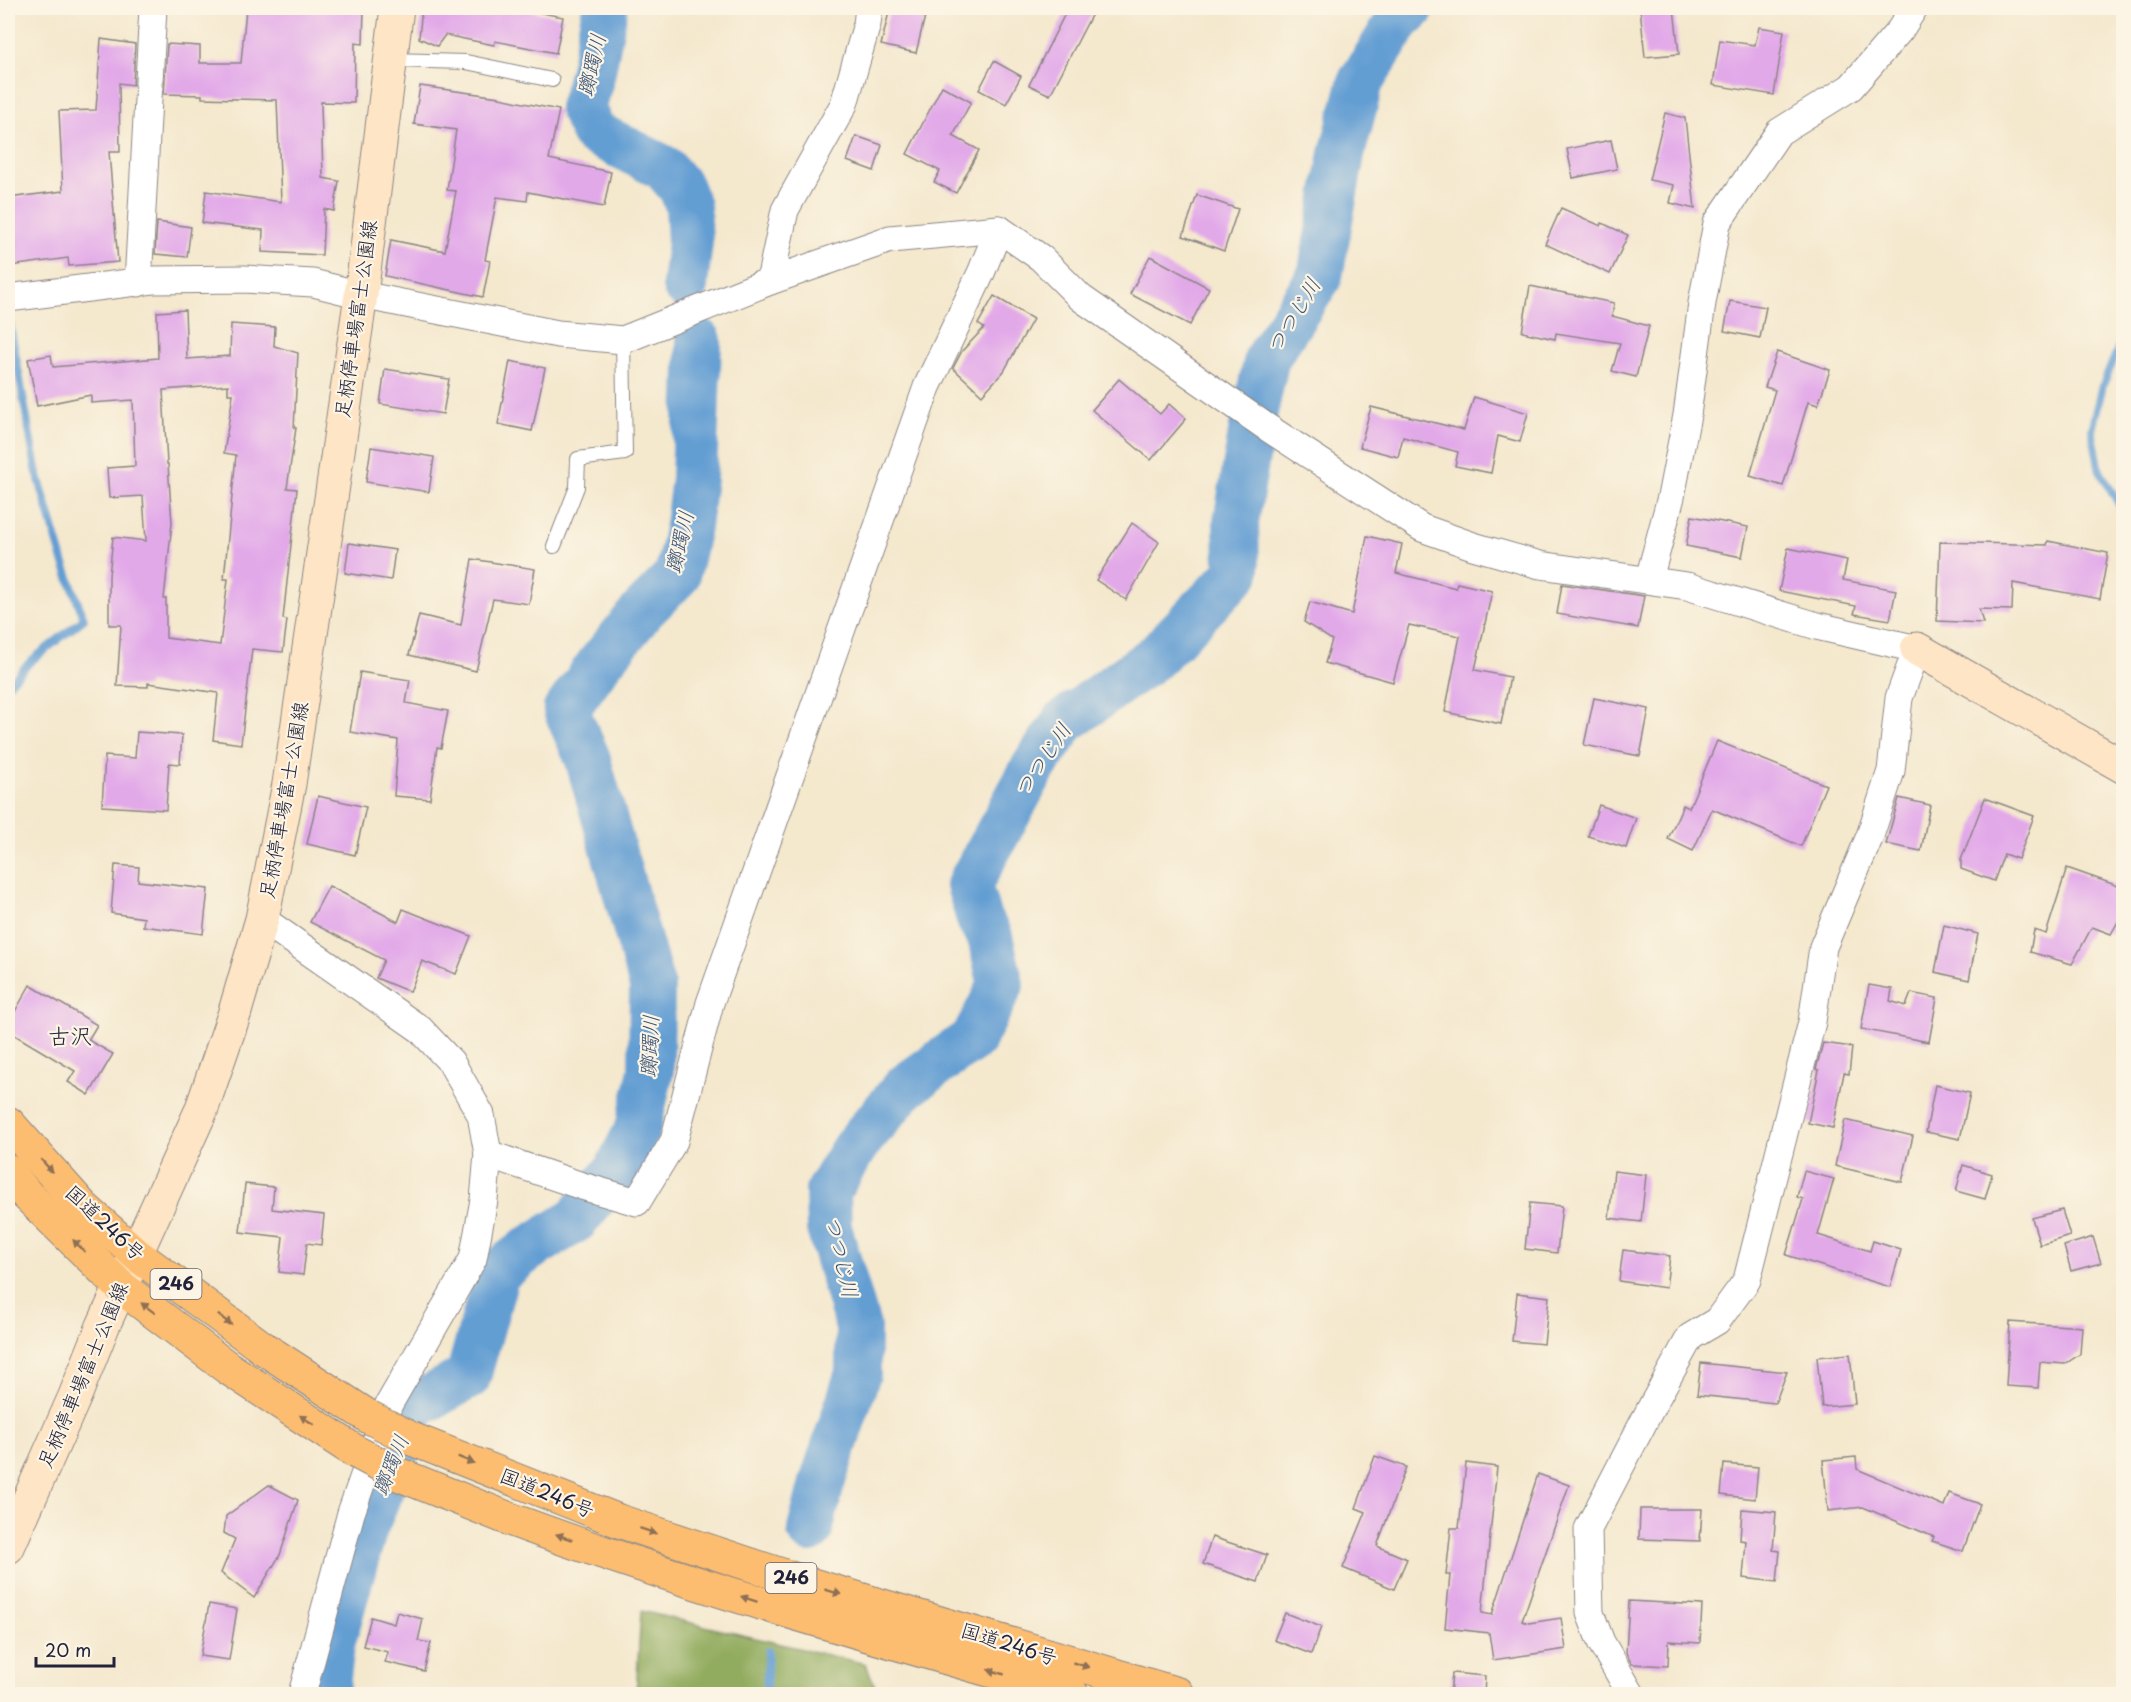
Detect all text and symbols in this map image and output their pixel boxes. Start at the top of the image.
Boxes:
water label: 躑躅川 [567,30,613,99]
street label: 足柄停車場富士公園線 [326,218,384,420]
water label: つつじ川 [1257,271,1328,359]
water label: 躑躅川 [655,507,701,576]
street label: 足柄停車場富士公園線 [251,699,315,901]
water label: つつじ川 [1005,715,1078,803]
water label: 躑躅川 [630,1014,666,1078]
district label: 古沢 [48,1018,92,1051]
one-way arrow [40,1158,53,1173]
street label: 国道246号 [59,1177,152,1267]
water label: つつじ川 [818,1212,868,1301]
one-way arrow [72,1240,86,1254]
road number: 246 [150,1269,201,1299]
street label: 足柄停車場富士公園線 [29,1277,135,1473]
one-way arrow [140,1301,156,1314]
one-way arrow [218,1314,233,1326]
one-way arrow [299,1415,315,1426]
water label: 躑躅川 [363,1429,416,1499]
one-way arrow [458,1455,476,1465]
street label: 国道246号 [495,1459,599,1525]
one-way arrow [639,1526,657,1536]
one-way arrow [554,1532,572,1542]
road number: 246 [766,1563,816,1593]
one-way arrow [824,1588,842,1597]
one-way arrow [740,1593,758,1603]
street label: 国道246号 [957,1614,1061,1672]
scale bar [36,1630,114,1668]
text: 20 m [45,1636,91,1663]
one-way arrow [1072,1661,1090,1670]
one-way arrow [987,1667,1005,1676]

